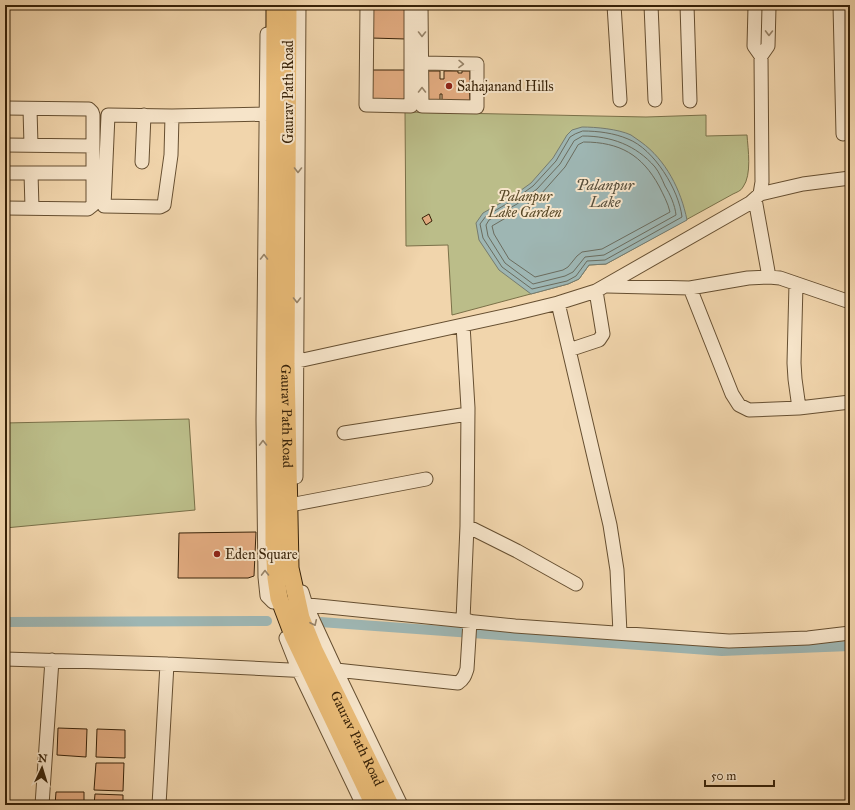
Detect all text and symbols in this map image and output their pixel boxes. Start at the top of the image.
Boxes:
one-way arrow [765,30,773,36]
one-way arrow [418,31,426,37]
street label: Gaurav Path Road [280,40,297,144]
one-way arrow [458,59,464,68]
place label: Sahajanand Hills [457,78,554,95]
marker: Sahajanand Hills [444,81,454,91]
one-way arrow [418,87,426,93]
one-way arrow [294,167,302,173]
water label: Palanpur Lake [576,176,635,211]
park label: Palanpur Lake Garden [487,188,562,221]
one-way arrow [260,254,268,260]
one-way arrow [293,297,302,303]
street label: Gaurav Path Road [278,364,297,468]
one-way arrow [259,440,267,446]
place label: Eden Square [225,546,298,564]
marker: Eden Square [212,549,222,559]
one-way arrow [261,570,269,576]
one-way arrow [309,618,317,626]
street label: Gaurav Path Road [327,688,388,789]
north arrow [22,748,62,788]
text: N [38,752,48,765]
scale bar [705,762,774,788]
text: 50 m [711,769,736,783]

